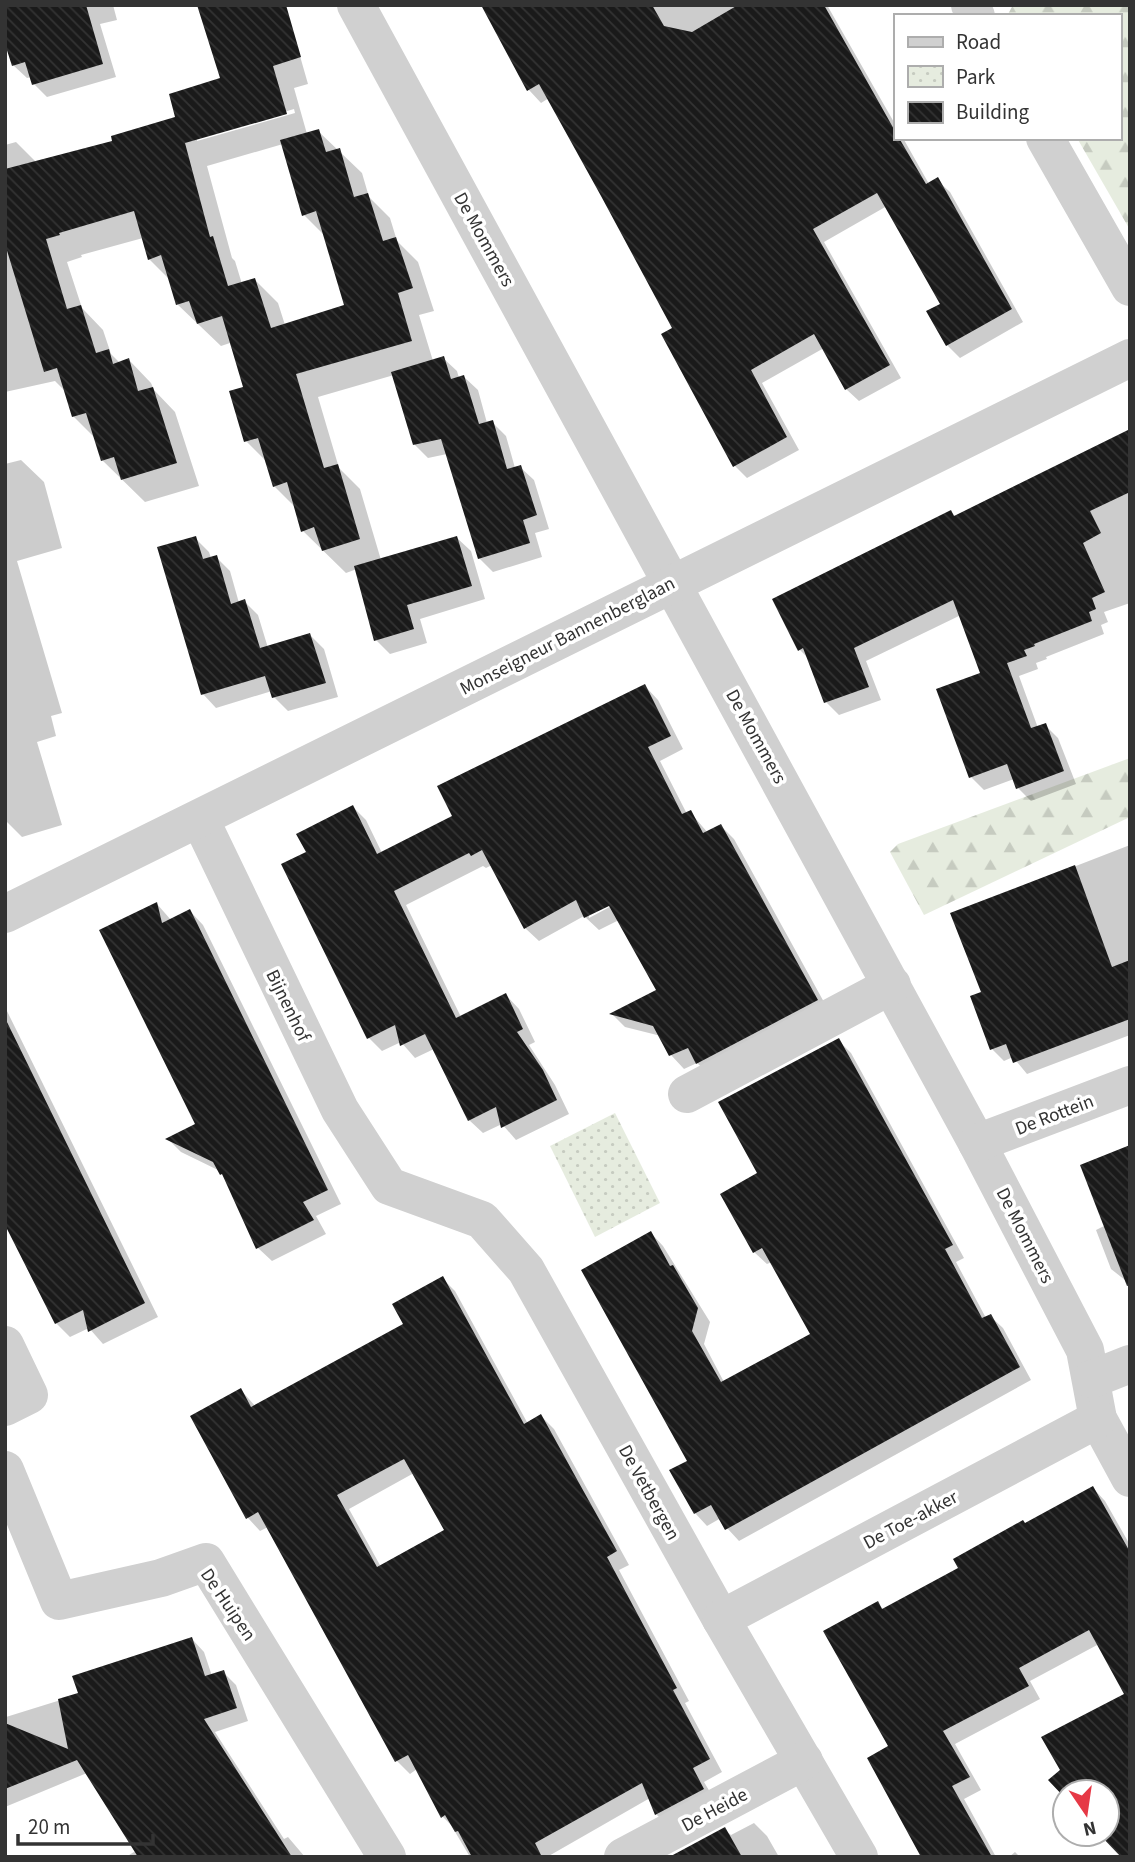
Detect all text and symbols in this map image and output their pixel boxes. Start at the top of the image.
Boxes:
legend [894,14,1121,140]
text: Road [956,27,1001,57]
text: Park [956,62,996,92]
text: Building [956,97,1030,127]
street label: De Mommers [447,188,521,292]
street label: Monseigneur Bannenberglaan [455,570,680,702]
street label: De Mommers [719,685,793,789]
street label: Bijnenhof [259,965,317,1047]
street label: De Rottein [1011,1088,1098,1143]
street label: De Mommers [989,1183,1060,1288]
street label: De Vetbergen [611,1440,686,1545]
street label: De Toe-akker [859,1484,963,1557]
street label: De Huipen [193,1563,262,1647]
north arrow [1051,1778,1121,1848]
street label: De Heide [677,1782,753,1839]
scale bar [18,1802,152,1846]
text: 20 m [28,1812,70,1842]
text: N [1080,1814,1099,1843]

